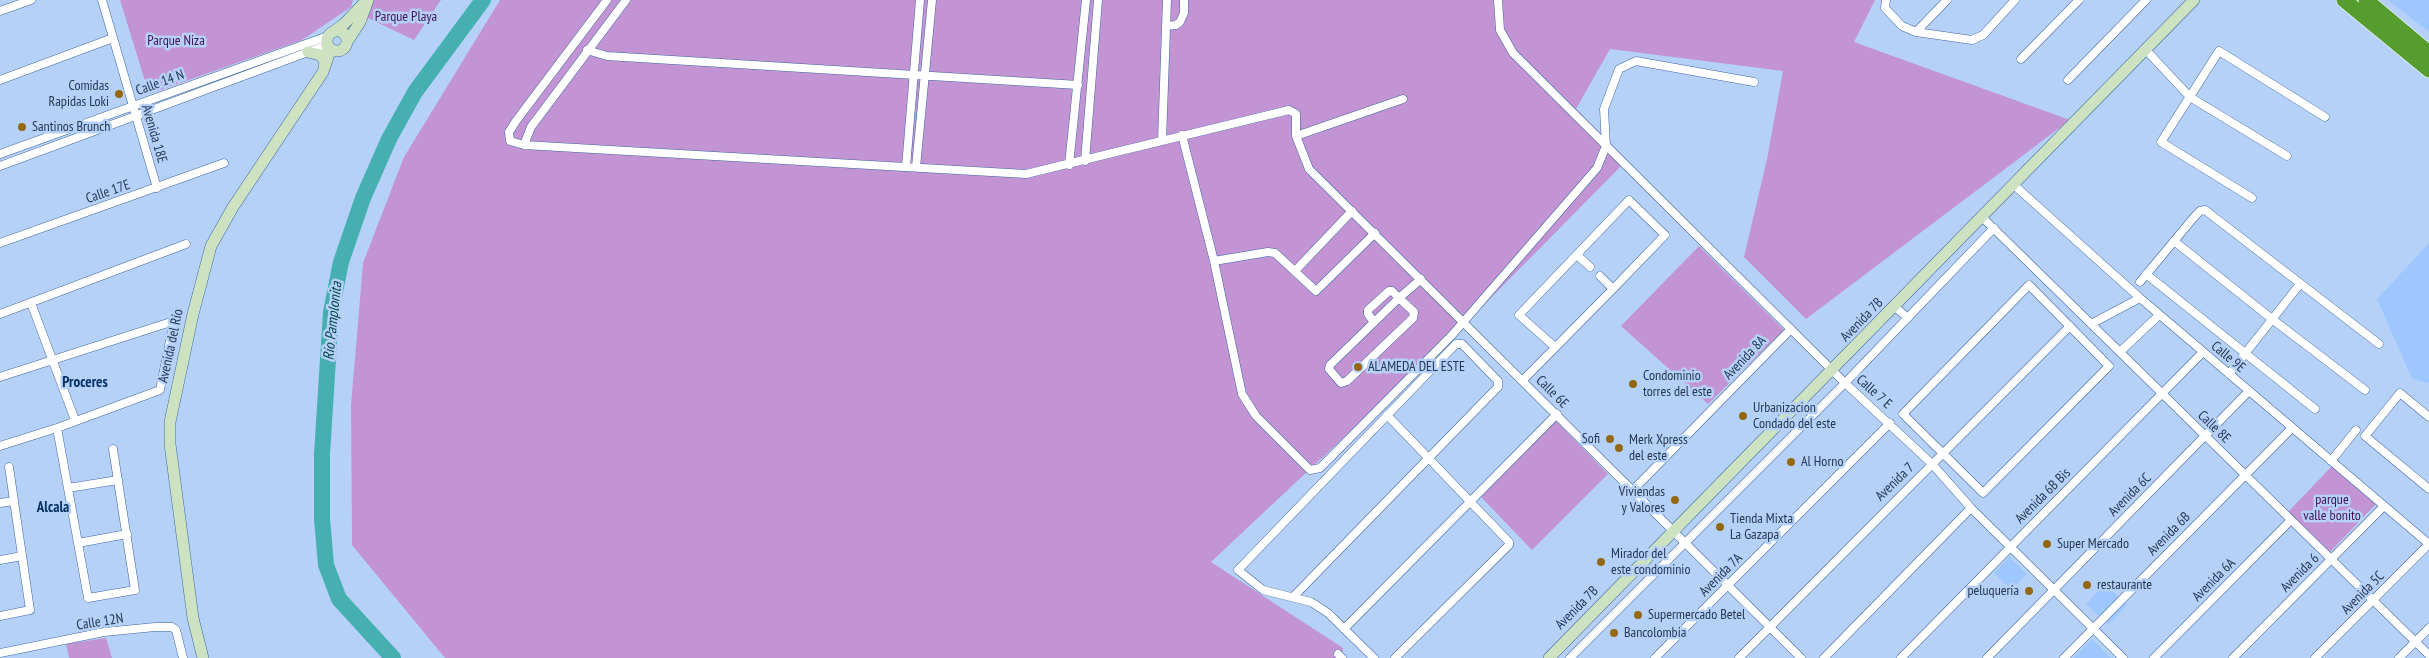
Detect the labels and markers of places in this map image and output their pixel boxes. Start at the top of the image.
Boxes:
place label: Comidas Rapidas Loki [48,78,109,110]
marker: Comidas Rapidas Loki [113,88,125,100]
place label: Santinos Brunch [32,119,110,135]
marker: Santinos Brunch [16,121,28,133]
place label: ALAMEDA DEL ESTE [1368,359,1465,375]
marker: ALAMEDA DEL ESTE [1352,361,1364,373]
place label: Condominio torres del este [1643,368,1712,401]
marker: Condominio torres del este [1627,378,1639,390]
place label: Urbanizacion Condado del este [1753,400,1836,432]
marker: Urbanizacion Condado del este [1737,410,1749,422]
place label: Sofi [1582,431,1600,447]
place label: Merk Xpress del este [1629,432,1688,464]
marker: Sofi [1604,433,1616,445]
marker: Merk Xpress del este [1613,442,1625,454]
place label: Al Horno [1801,454,1843,470]
marker: Al Horno [1785,456,1797,468]
place label: Viviendas y Valores [1619,484,1665,516]
marker: Viviendas y Valores [1669,494,1681,506]
place label: Tienda Mixta La Gazapa [1730,511,1793,544]
marker: Tienda Mixta La Gazapa [1714,521,1726,533]
place label: Super Mercado [2057,536,2129,552]
marker: Super Mercado [2041,538,2053,550]
place label: Mirador del este condominio [1611,546,1690,578]
marker: Mirador del este condominio [1595,556,1607,568]
place label: restaurante [2097,577,2152,593]
marker: restaurante [2081,579,2093,591]
place label: peluquería [1967,583,2019,599]
marker: peluquería [2023,585,2035,597]
place label: Supermercado Betel [1648,607,1745,623]
marker: Supermercado Betel [1632,609,1644,621]
place label: Bancolombia [1624,625,1686,641]
marker: Bancolombia [1608,627,1620,639]

